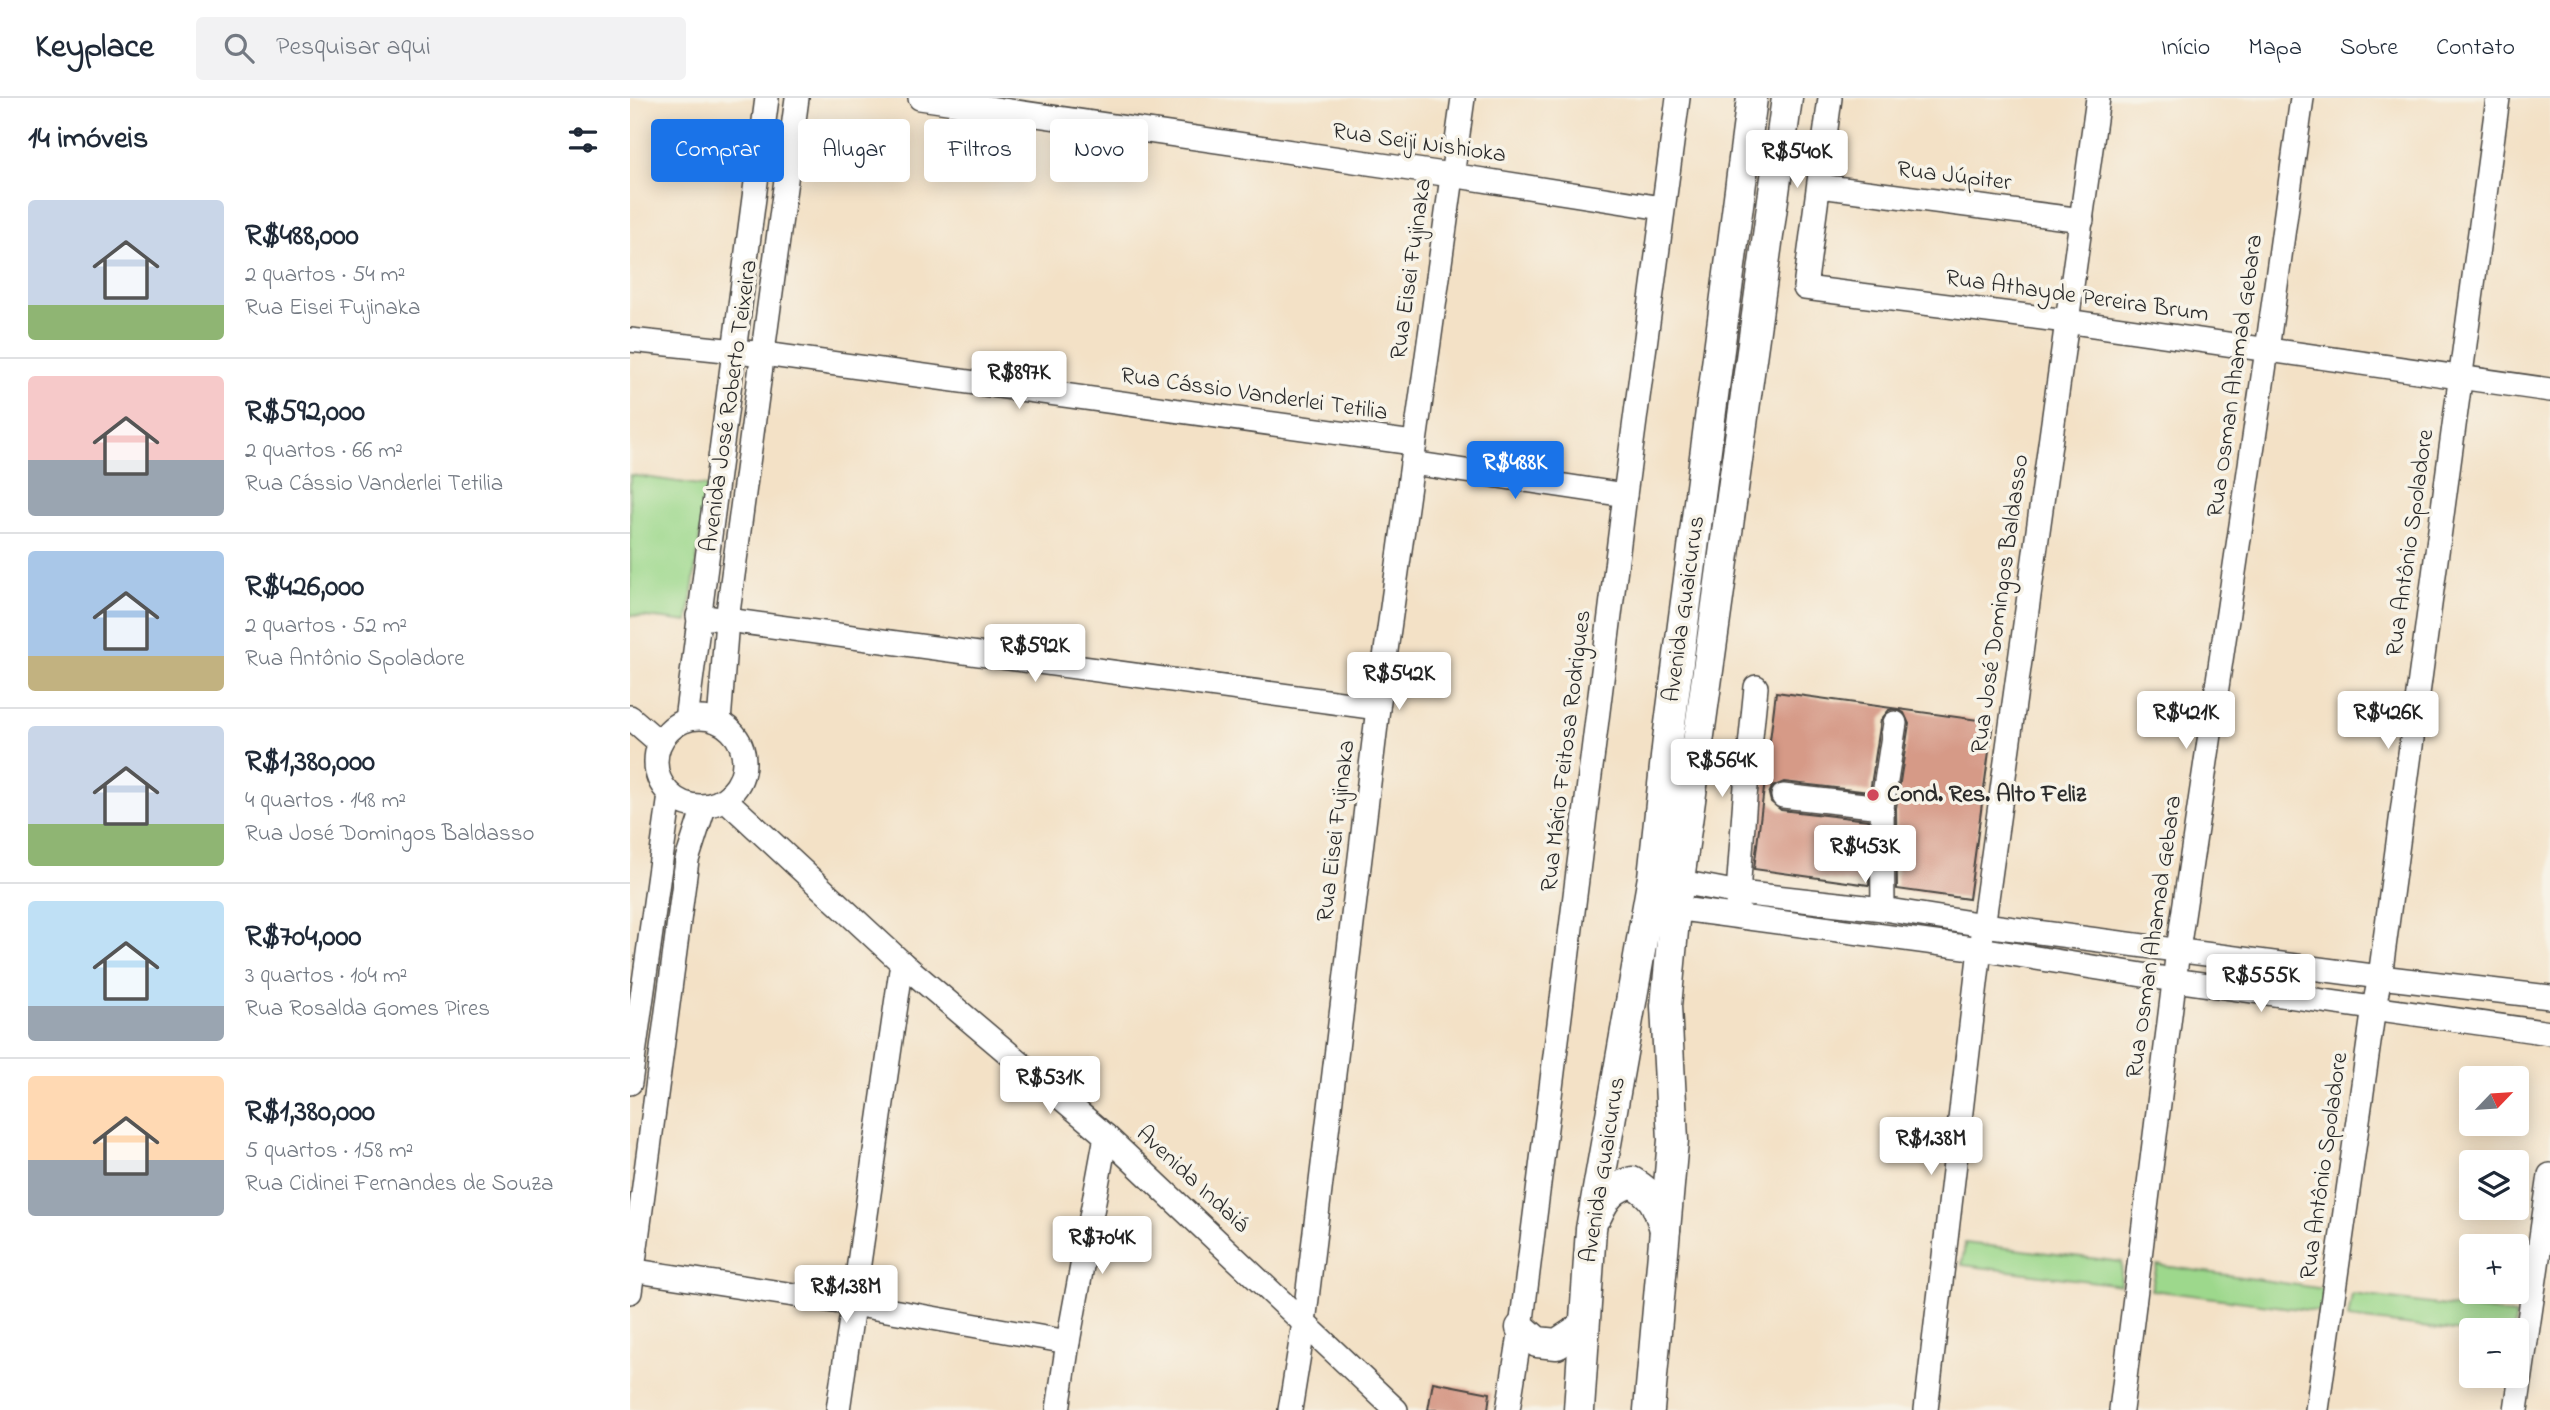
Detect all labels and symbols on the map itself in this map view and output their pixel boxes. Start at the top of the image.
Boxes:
street label: Rua Seiji Nishioka [1330,114,1508,174]
pin: R$540K [1740,130,1854,190]
street label: Rua Júpiter [1895,153,2014,201]
street label: Rua Eisei Fujinaka [1382,176,1442,362]
street label: Rua Osman Ahamad Gebara [2199,232,2273,520]
street label: Avenida José Roberto Teixeira [692,258,768,554]
street label: Rua Athayde Pereira Brum [1943,261,2211,334]
pin: R$897K [962,352,1076,411]
street label: Rua Cássio Vanderlei Tetilia [1118,359,1390,431]
street label: Rua Antônio Spoladore [2378,427,2444,659]
pin: R$488K [1458,442,1572,501]
street label: Rua José Domingos Baldasso [1963,452,2039,756]
street label: Avenida Guaicurus [1655,514,1715,704]
street label: Rua Mário Feitosa Rodrigues [1532,608,1602,894]
pin: R$592K [978,624,1092,684]
pin: R$542K [1342,652,1456,712]
pin: R$421K [2129,692,2243,751]
pin: R$426K [2331,692,2445,751]
street label: Rua Eisei Fujinaka [1308,738,1366,924]
pin: R$564K [1665,740,1779,799]
place label: Cond. Res. Alto Feliz [1887,778,2087,813]
marker: Cond. Res. Alto Feliz [1865,787,1881,803]
street label: Rua Osman Ahamad Gebara [2118,793,2192,1081]
pin: R$453K [1808,826,1922,885]
pin: R$555K [2204,954,2318,1014]
street label: Rua Antônio Spoladore [2292,1050,2358,1282]
pin: R$531K [993,1056,1107,1116]
north arrow [2459,1066,2529,1136]
street label: Avenida Guaicurus [1572,1075,1636,1265]
street label: Avenida Indaiá [1127,1118,1257,1242]
pin: R$1.38M [1866,1118,1996,1177]
pin: R$704K [1045,1216,1159,1276]
pin: R$1.38M [781,1266,911,1325]

